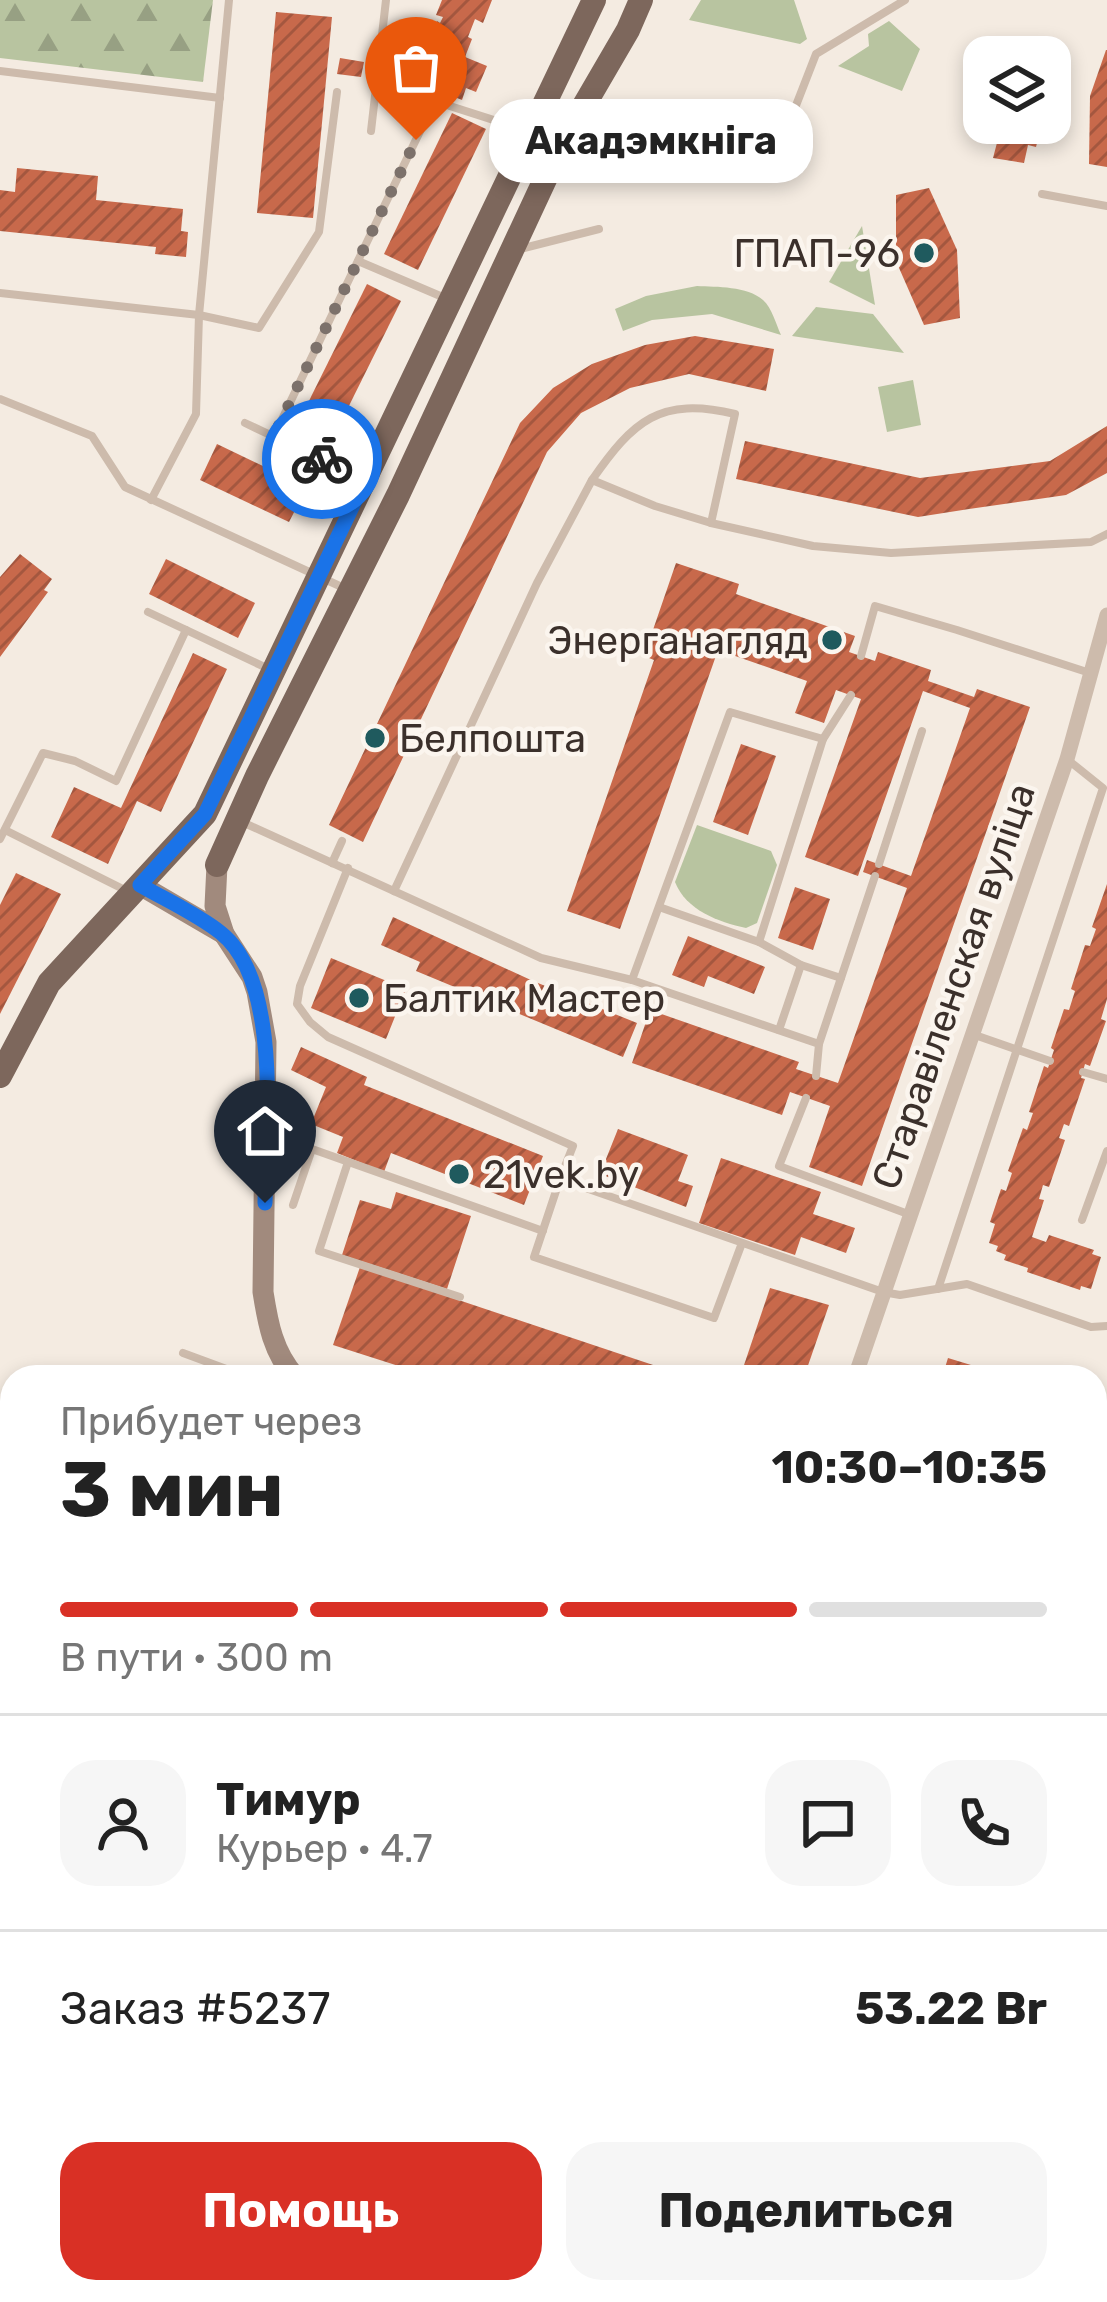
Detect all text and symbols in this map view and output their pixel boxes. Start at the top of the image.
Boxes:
pin [365,17,467,140]
icon: bag [383,35,449,101]
map controls [963,36,1071,144]
button: layers [963,36,1071,144]
callout: Акадэмкніга [488,98,812,182]
text: Акадэмкніга [525,118,777,164]
place label: ГПАП-96 [733,231,900,277]
marker: ГПАП-96 [911,240,937,266]
courier [262,399,382,519]
icon: bike [289,426,355,492]
place label: Энерганагляд [548,618,808,664]
marker: Энерганагляд [819,627,845,653]
place label: Белпошта [399,716,586,762]
marker: Белпошта [362,725,388,751]
street label: Старавіленская вуліца [863,777,1045,1195]
place label: Балтик Мастер [383,976,665,1022]
marker: Балтик Мастер [346,985,372,1011]
pin [214,1080,316,1203]
icon: home [232,1098,298,1164]
place label: 21vek.by [483,1152,639,1198]
marker: 21vek.by [446,1161,472,1187]
text: Прибудет через [60,1399,362,1445]
text: 10:30–10:35 [771,1441,1047,1494]
text: 3 мин [60,1443,284,1536]
text: В пути · 300 m [60,1635,333,1681]
button: person [60,1760,186,1886]
button: chat [765,1760,891,1886]
button: phone [921,1760,1047,1886]
text: Тимур [216,1773,361,1826]
text: Курьер · 4.7 [216,1826,432,1872]
text: Заказ #5237 [60,1982,330,2035]
text: 53.22 Br [855,1982,1047,2035]
button: Помощь [60,2142,542,2280]
button: Поделиться [566,2142,1047,2280]

